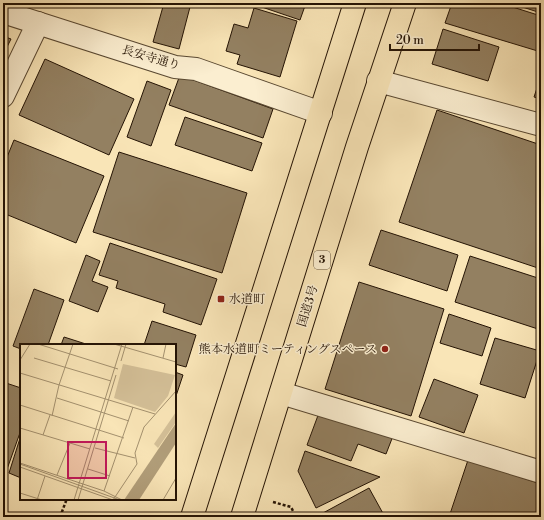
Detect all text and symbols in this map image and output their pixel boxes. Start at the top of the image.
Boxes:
scale bar [390,26,479,52]
text: 20 m [396,33,424,48]
street label: 長安寺通り [120,43,182,73]
road number: 3 [314,251,330,269]
street label: 国道3号 [295,283,321,329]
place label: 水道町 [229,292,265,307]
marker: 水道町 [216,294,226,304]
place label: 熊本水道町ミーティングスペース [199,342,377,357]
inset map [20,344,176,500]
marker: 熊本水道町ミーティングスペース [380,344,390,354]

